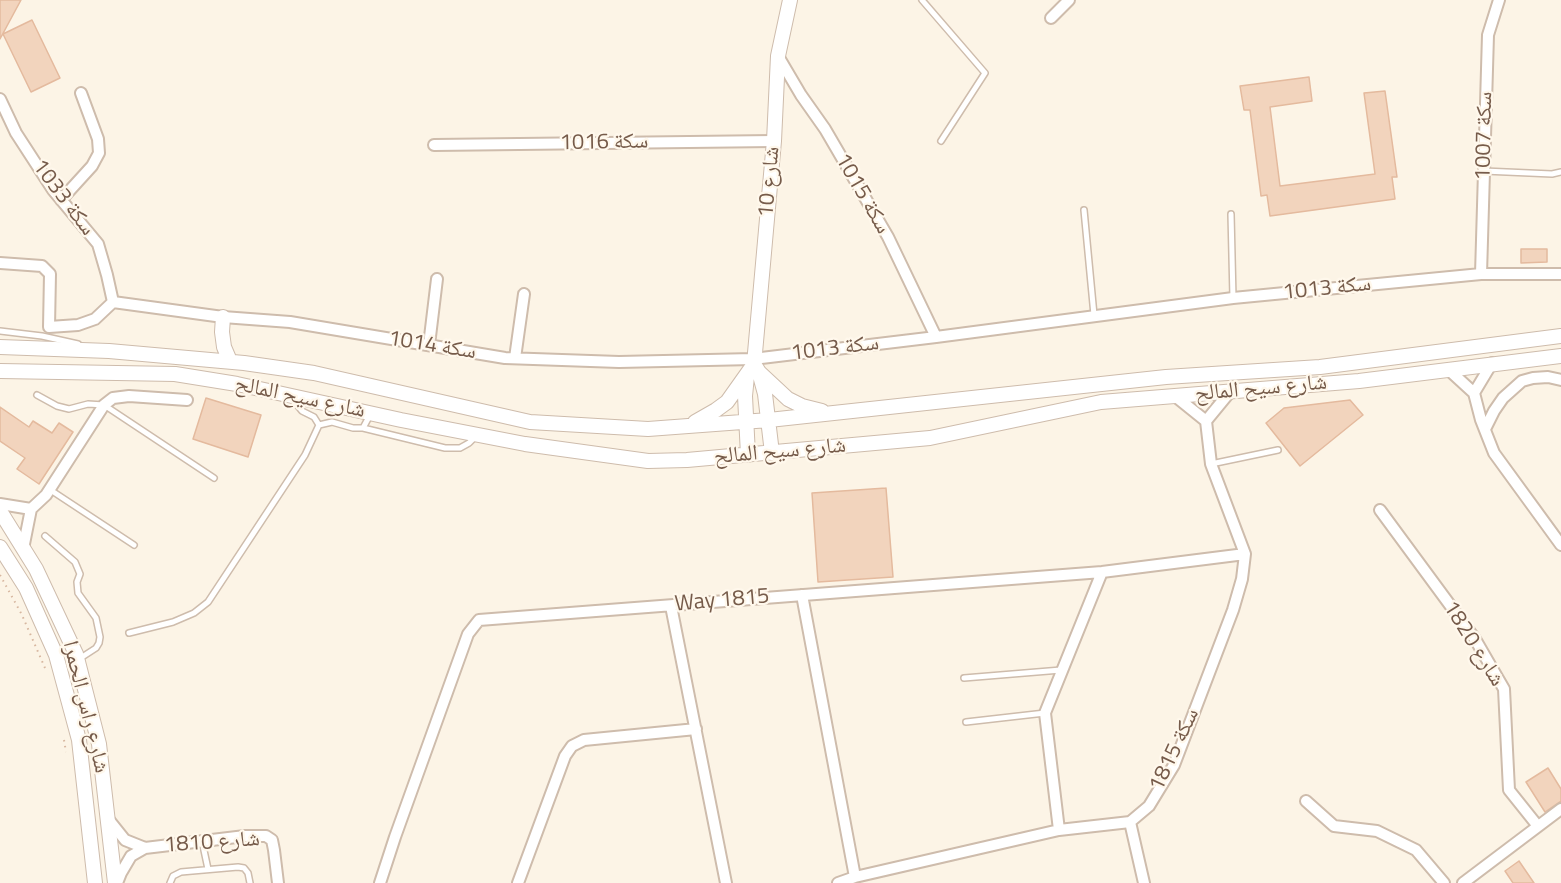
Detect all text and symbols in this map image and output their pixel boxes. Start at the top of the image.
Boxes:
street label: سكة 1007 [1471,91,1499,181]
street label: سكة 1016 [559,129,649,157]
street label: شارع 10 [754,145,786,219]
street label: سكة 1015 [828,149,896,239]
street label: سكة 1033 [26,155,100,241]
street label: سكة 1013 [1282,271,1372,307]
street label: سكة 1014 [386,326,478,366]
street label: سكة 1013 [789,330,881,368]
street label: شارع سيح المالح [1194,370,1328,408]
street label: شارع سيح المالح [232,371,368,425]
street label: شارع سيح المالح [713,433,847,471]
street label: Way 1815 [674,584,770,618]
street label: 1820 شارع [1436,596,1510,692]
street label: شارع راس الحمرا [56,638,114,776]
street label: سكة 1815 [1144,704,1206,796]
street label: شارع 1810 [163,826,261,860]

